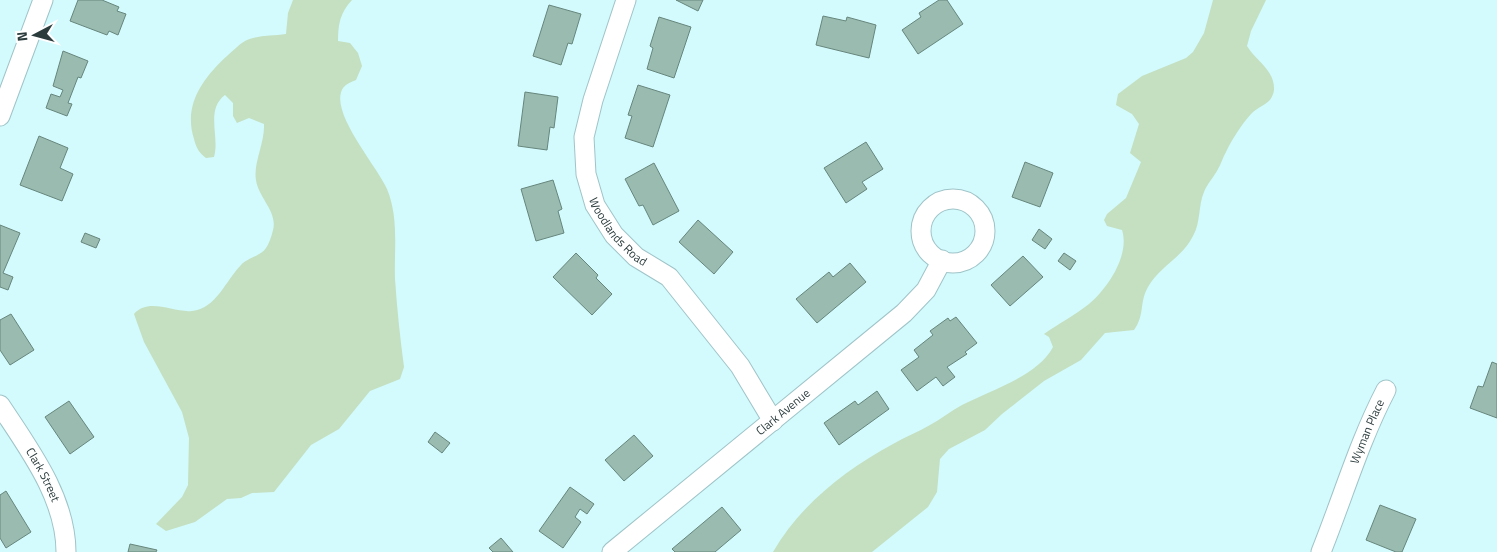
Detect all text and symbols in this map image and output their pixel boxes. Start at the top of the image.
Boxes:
north arrow [10,10,60,60]
text: N [11,30,33,42]
street label: Woodlands Road [584,195,651,271]
street label: Clark Avenue [751,384,814,440]
street label: Wyman Place [1345,396,1389,467]
street label: Clark Street [21,444,66,505]

